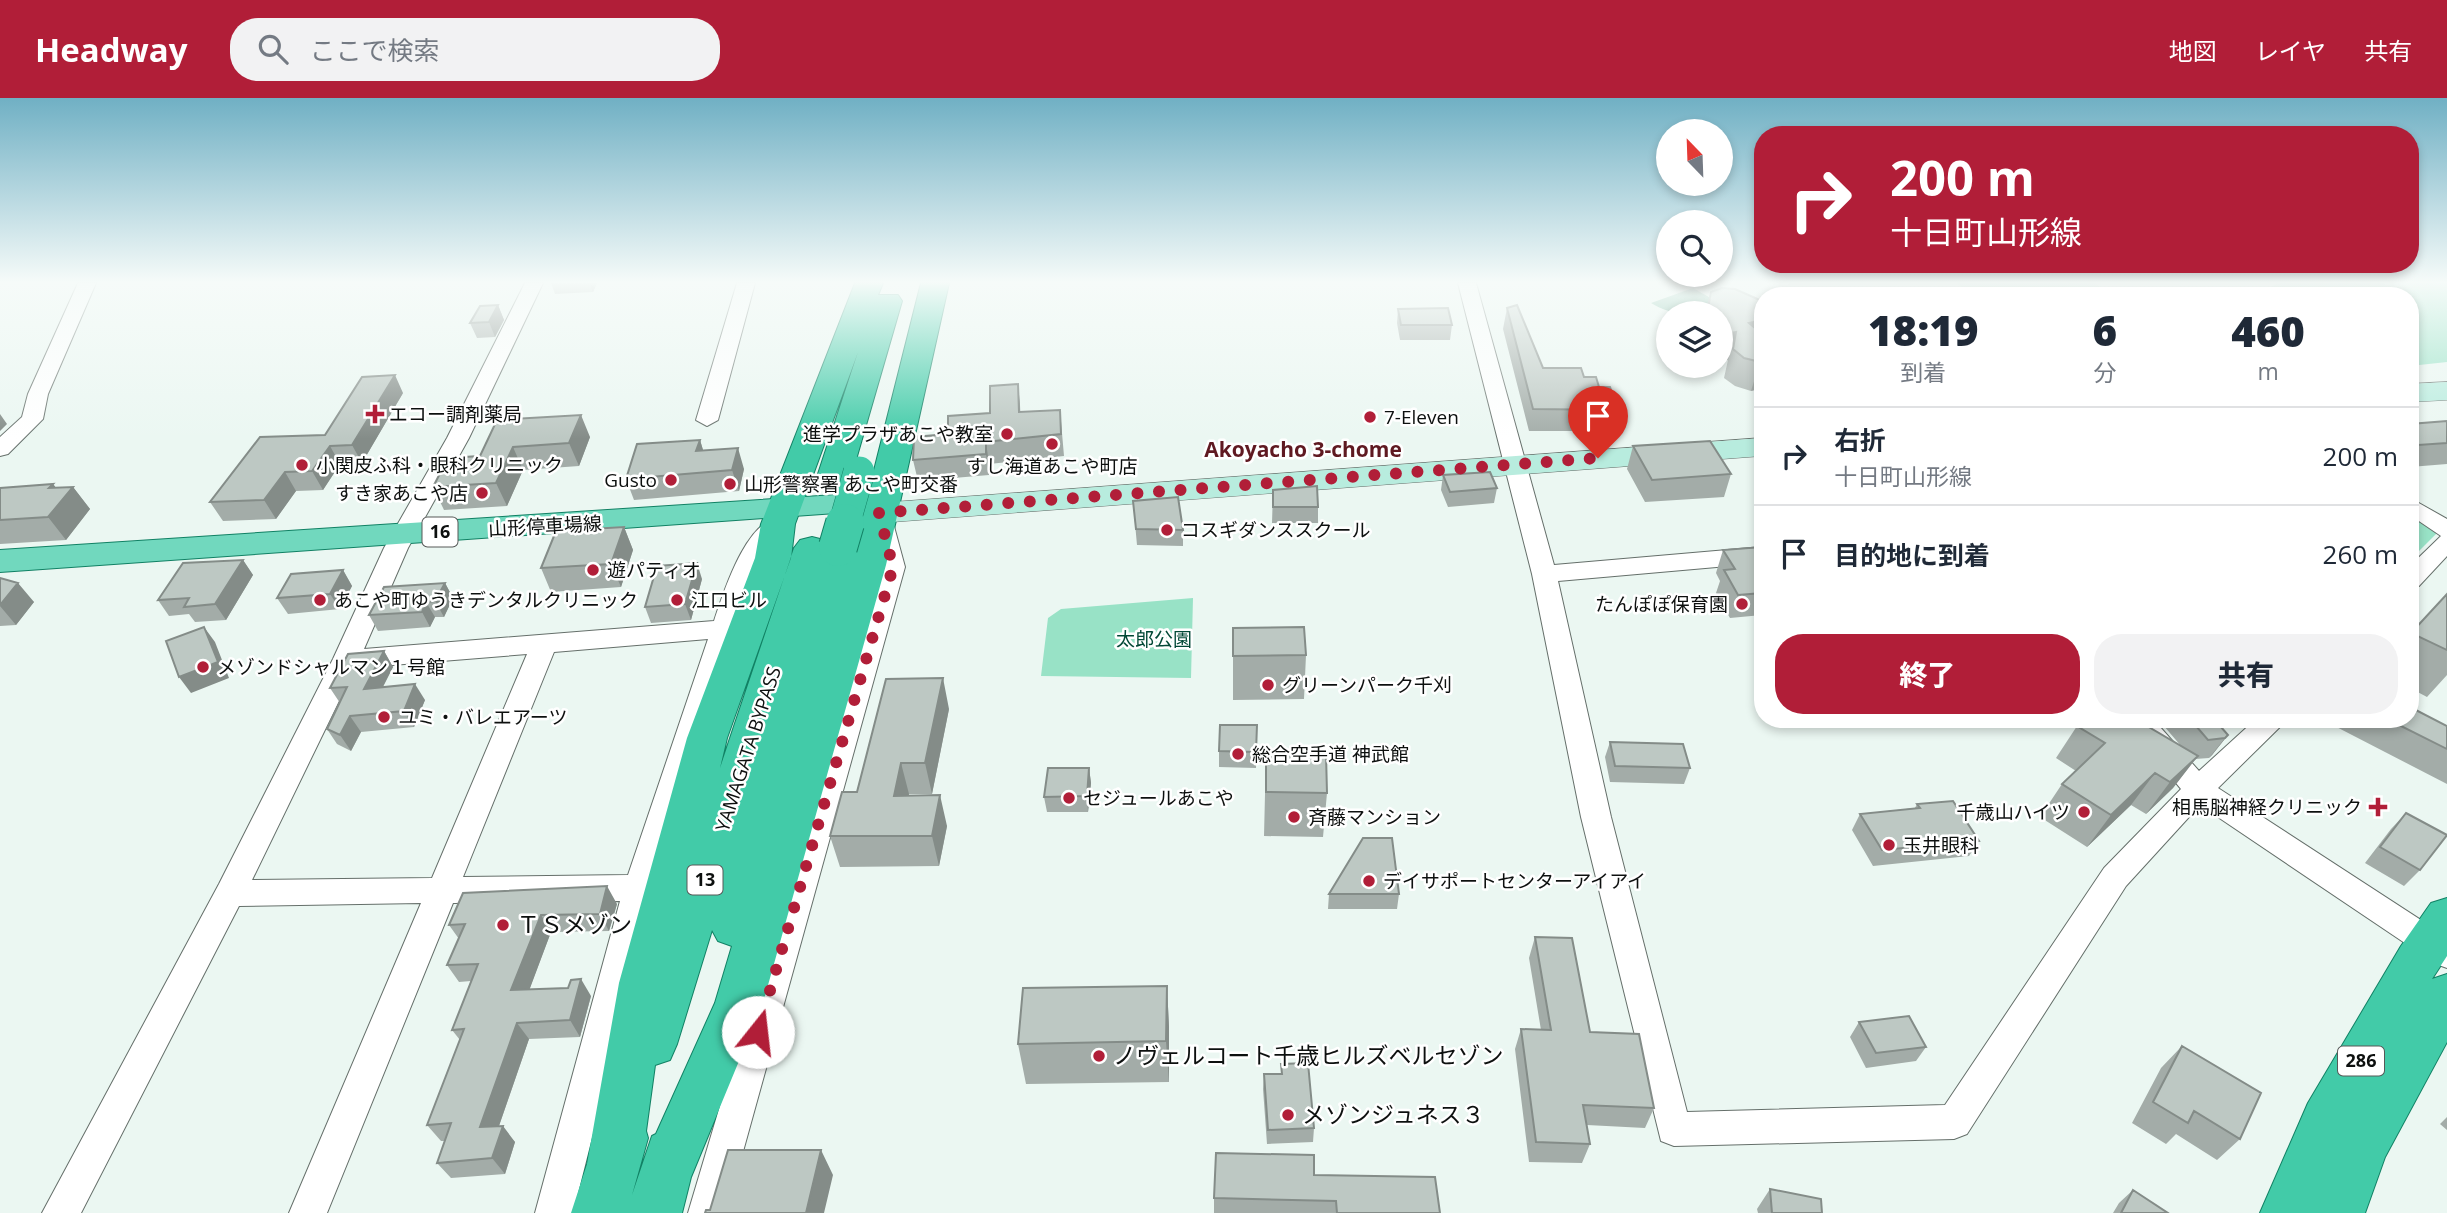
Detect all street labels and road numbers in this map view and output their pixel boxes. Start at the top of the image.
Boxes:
street label: 山形停車場線 [487,510,603,542]
road number: 16 [422,518,458,546]
street label: YAMAGATA BYPASS [709,663,787,835]
road number: 13 [688,866,722,894]
road number: 286 [2338,1046,2384,1076]

